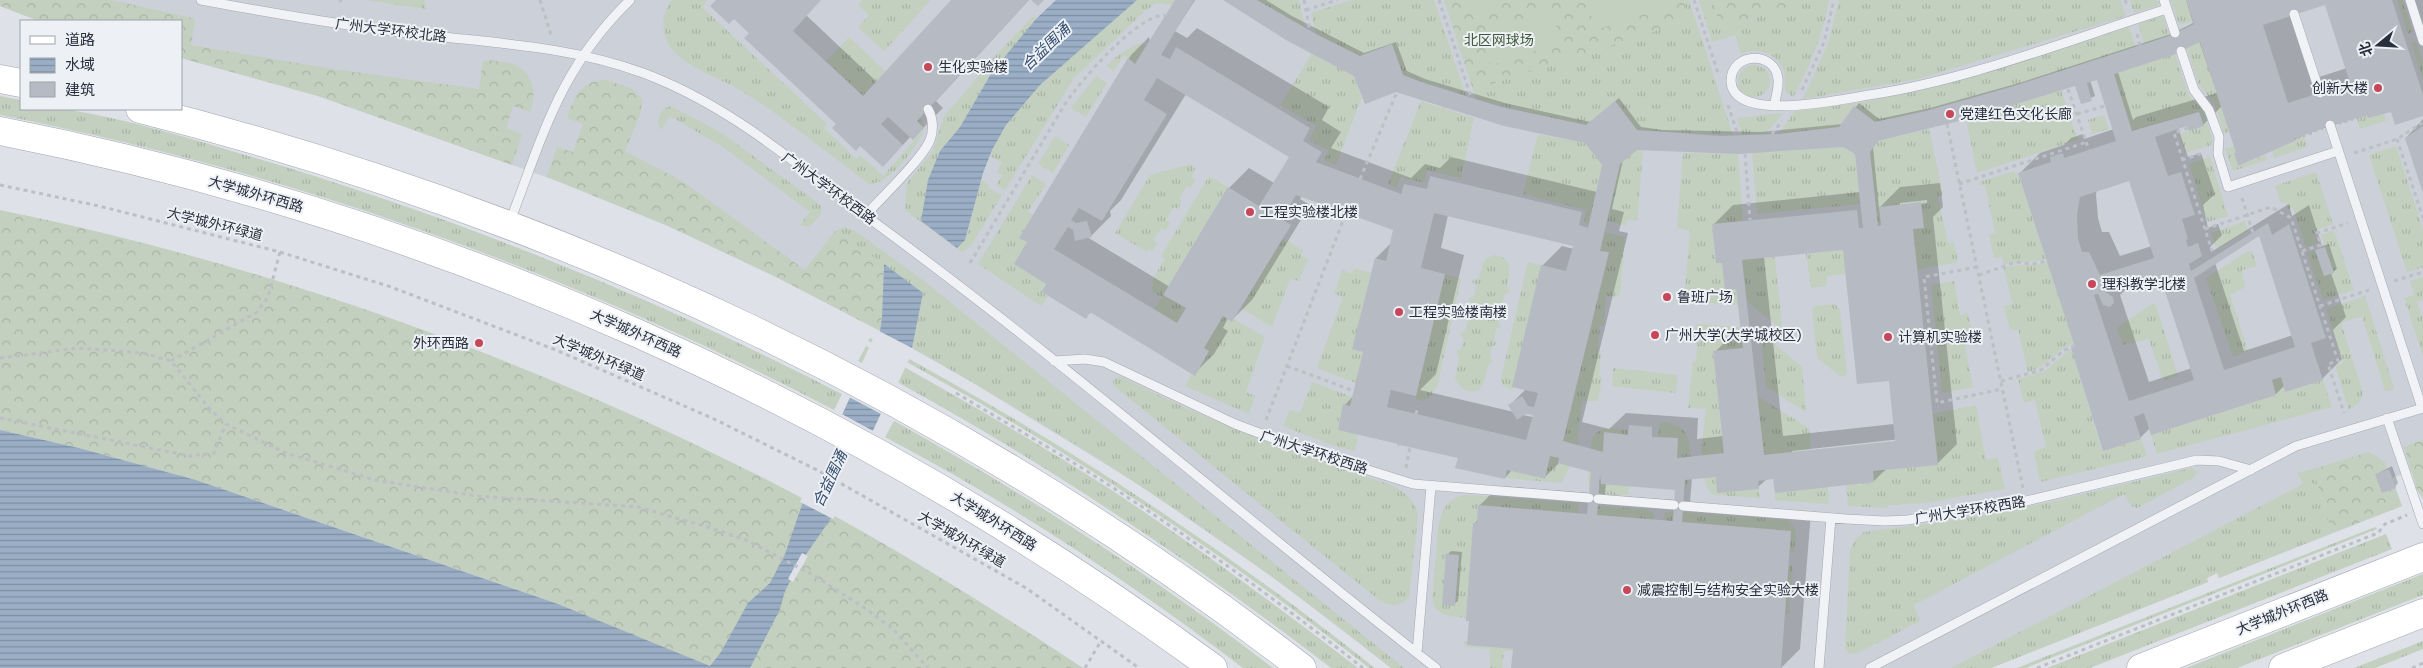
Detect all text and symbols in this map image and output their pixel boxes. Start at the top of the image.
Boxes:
street label: 广州大学环校北路 [334,14,448,46]
water label: 合益围涌 [1017,18,1076,75]
legend [20,20,182,110]
north arrow [2353,20,2403,70]
text: 道路 [65,30,95,50]
park label: 北区网球场 [1464,31,1534,49]
text: 北 [2355,40,2376,58]
text: 水域 [65,55,95,75]
place label: 生化实验楼 [938,58,1008,76]
marker: 生化实验楼 [922,61,934,73]
place label: 创新大楼 [2312,79,2368,97]
text: 建筑 [65,80,95,100]
marker: 创新大楼 [2372,82,2384,94]
place label: 党建红色文化长廊 [1960,105,2072,123]
marker: 党建红色文化长廊 [1944,108,1956,120]
street label: 广州大学环校西路 [778,148,880,228]
street label: 大学城外环西路 [206,172,306,216]
street label: 大学城外环绿道 [165,203,265,245]
place label: 工程实验楼北楼 [1260,203,1358,221]
marker: 工程实验楼北楼 [1244,206,1256,218]
place label: 理科教学北楼 [2102,275,2186,293]
marker: 理科教学北楼 [2086,278,2098,290]
place label: 鲁班广场 [1677,288,1733,306]
marker: 鲁班广场 [1661,291,1673,303]
place label: 工程实验楼南楼 [1409,303,1507,321]
street label: 大学城外环西路 [588,305,684,361]
marker: 工程实验楼南楼 [1393,306,1405,318]
place label: 广州大学(大学城校区) [1665,326,1801,344]
place label: 计算机实验楼 [1898,328,1982,346]
marker: 广州大学(大学城校区) [1649,329,1661,341]
street label: 大学城外环绿道 [550,330,648,384]
marker: 计算机实验楼 [1882,331,1894,343]
place label: 外环西路 [413,334,469,352]
marker: 外环西路 [473,337,485,349]
street label: 广州大学环校西路 [1258,426,1370,478]
water label: 合益围涌 [808,446,853,510]
street label: 大学城外环西路 [948,487,1040,555]
street label: 广州大学环校西路 [1913,492,2027,528]
street label: 大学城外环绿道 [915,507,1009,571]
place label: 减震控制与结构安全实验大楼 [1637,581,1819,599]
marker: 减震控制与结构安全实验大楼 [1621,584,1633,596]
street label: 大学城外环西路 [2233,585,2331,639]

